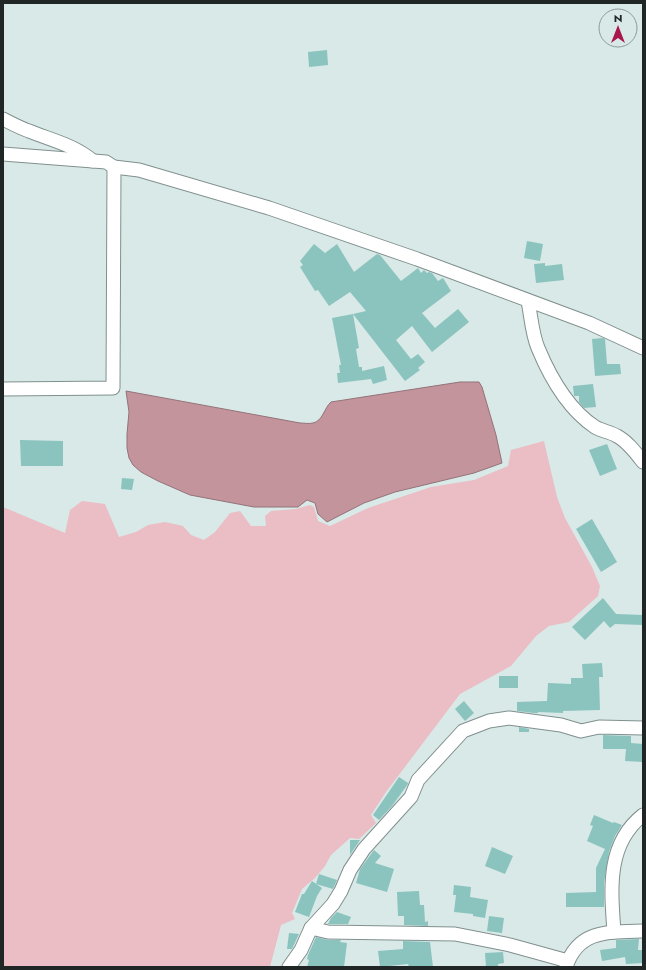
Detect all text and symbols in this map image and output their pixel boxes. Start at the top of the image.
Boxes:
north arrow [598,8,638,48]
text: N [614,10,622,26]

